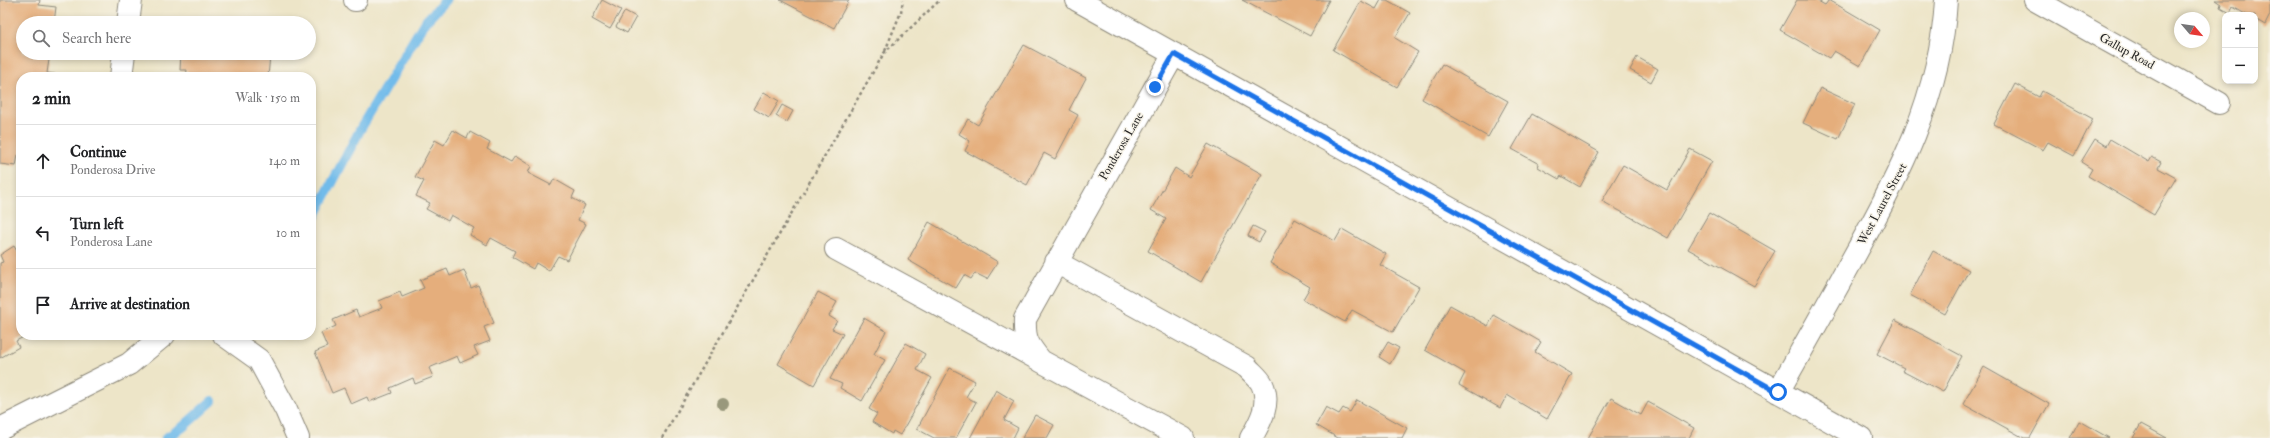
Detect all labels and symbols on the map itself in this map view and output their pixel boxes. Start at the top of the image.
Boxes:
north arrow [2174,12,2210,48]
street label: Gallup Road [2096,30,2157,73]
route end [1146,78,1164,96]
street label: Ponderosa Lane [1096,110,1147,183]
street label: West Laurel Street [1854,161,1910,249]
route start [1769,383,1787,401]

